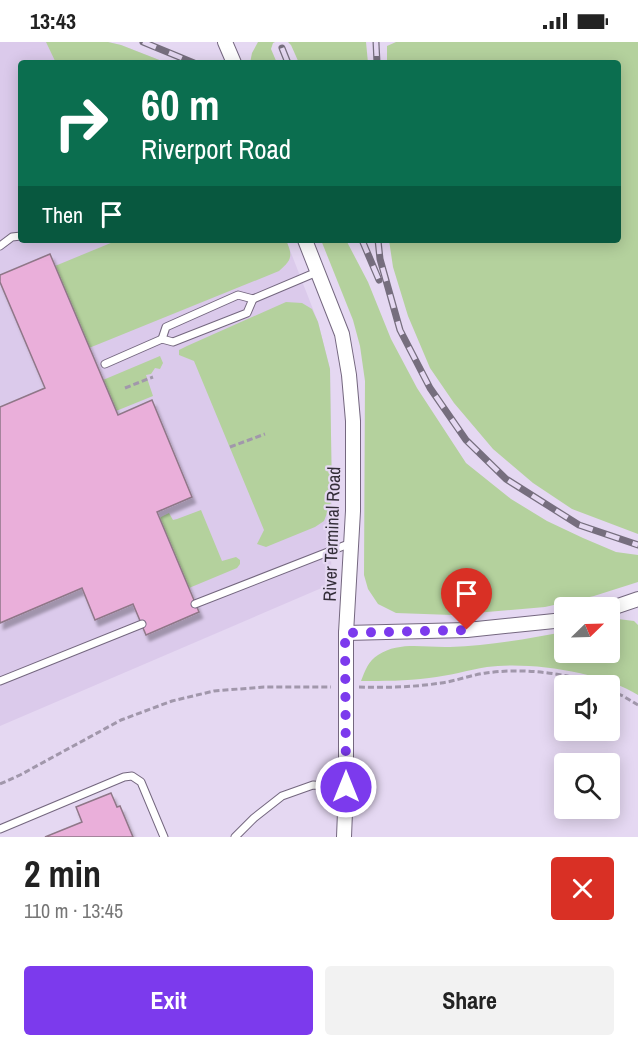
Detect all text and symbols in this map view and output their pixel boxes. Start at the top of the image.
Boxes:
text: 13:43 [30,6,76,36]
text: 60 m [141,77,220,133]
icon: right [42,84,120,162]
text: Riverport Road [141,131,291,167]
icon: arrive [95,198,128,231]
text: Then [42,200,83,230]
street label: River Terminal Road [317,466,346,602]
pin [441,568,492,630]
icon: arrive [450,577,483,610]
north arrow [554,597,620,663]
map controls [554,597,620,819]
button: sound [554,675,620,741]
button: search [554,753,620,819]
position arrow [314,755,378,819]
text: 2 min [24,850,101,898]
button: close [551,857,614,920]
text: 110 m · 13:45 [24,897,123,924]
button: Exit [24,966,313,1035]
button: Share [325,966,614,1035]

